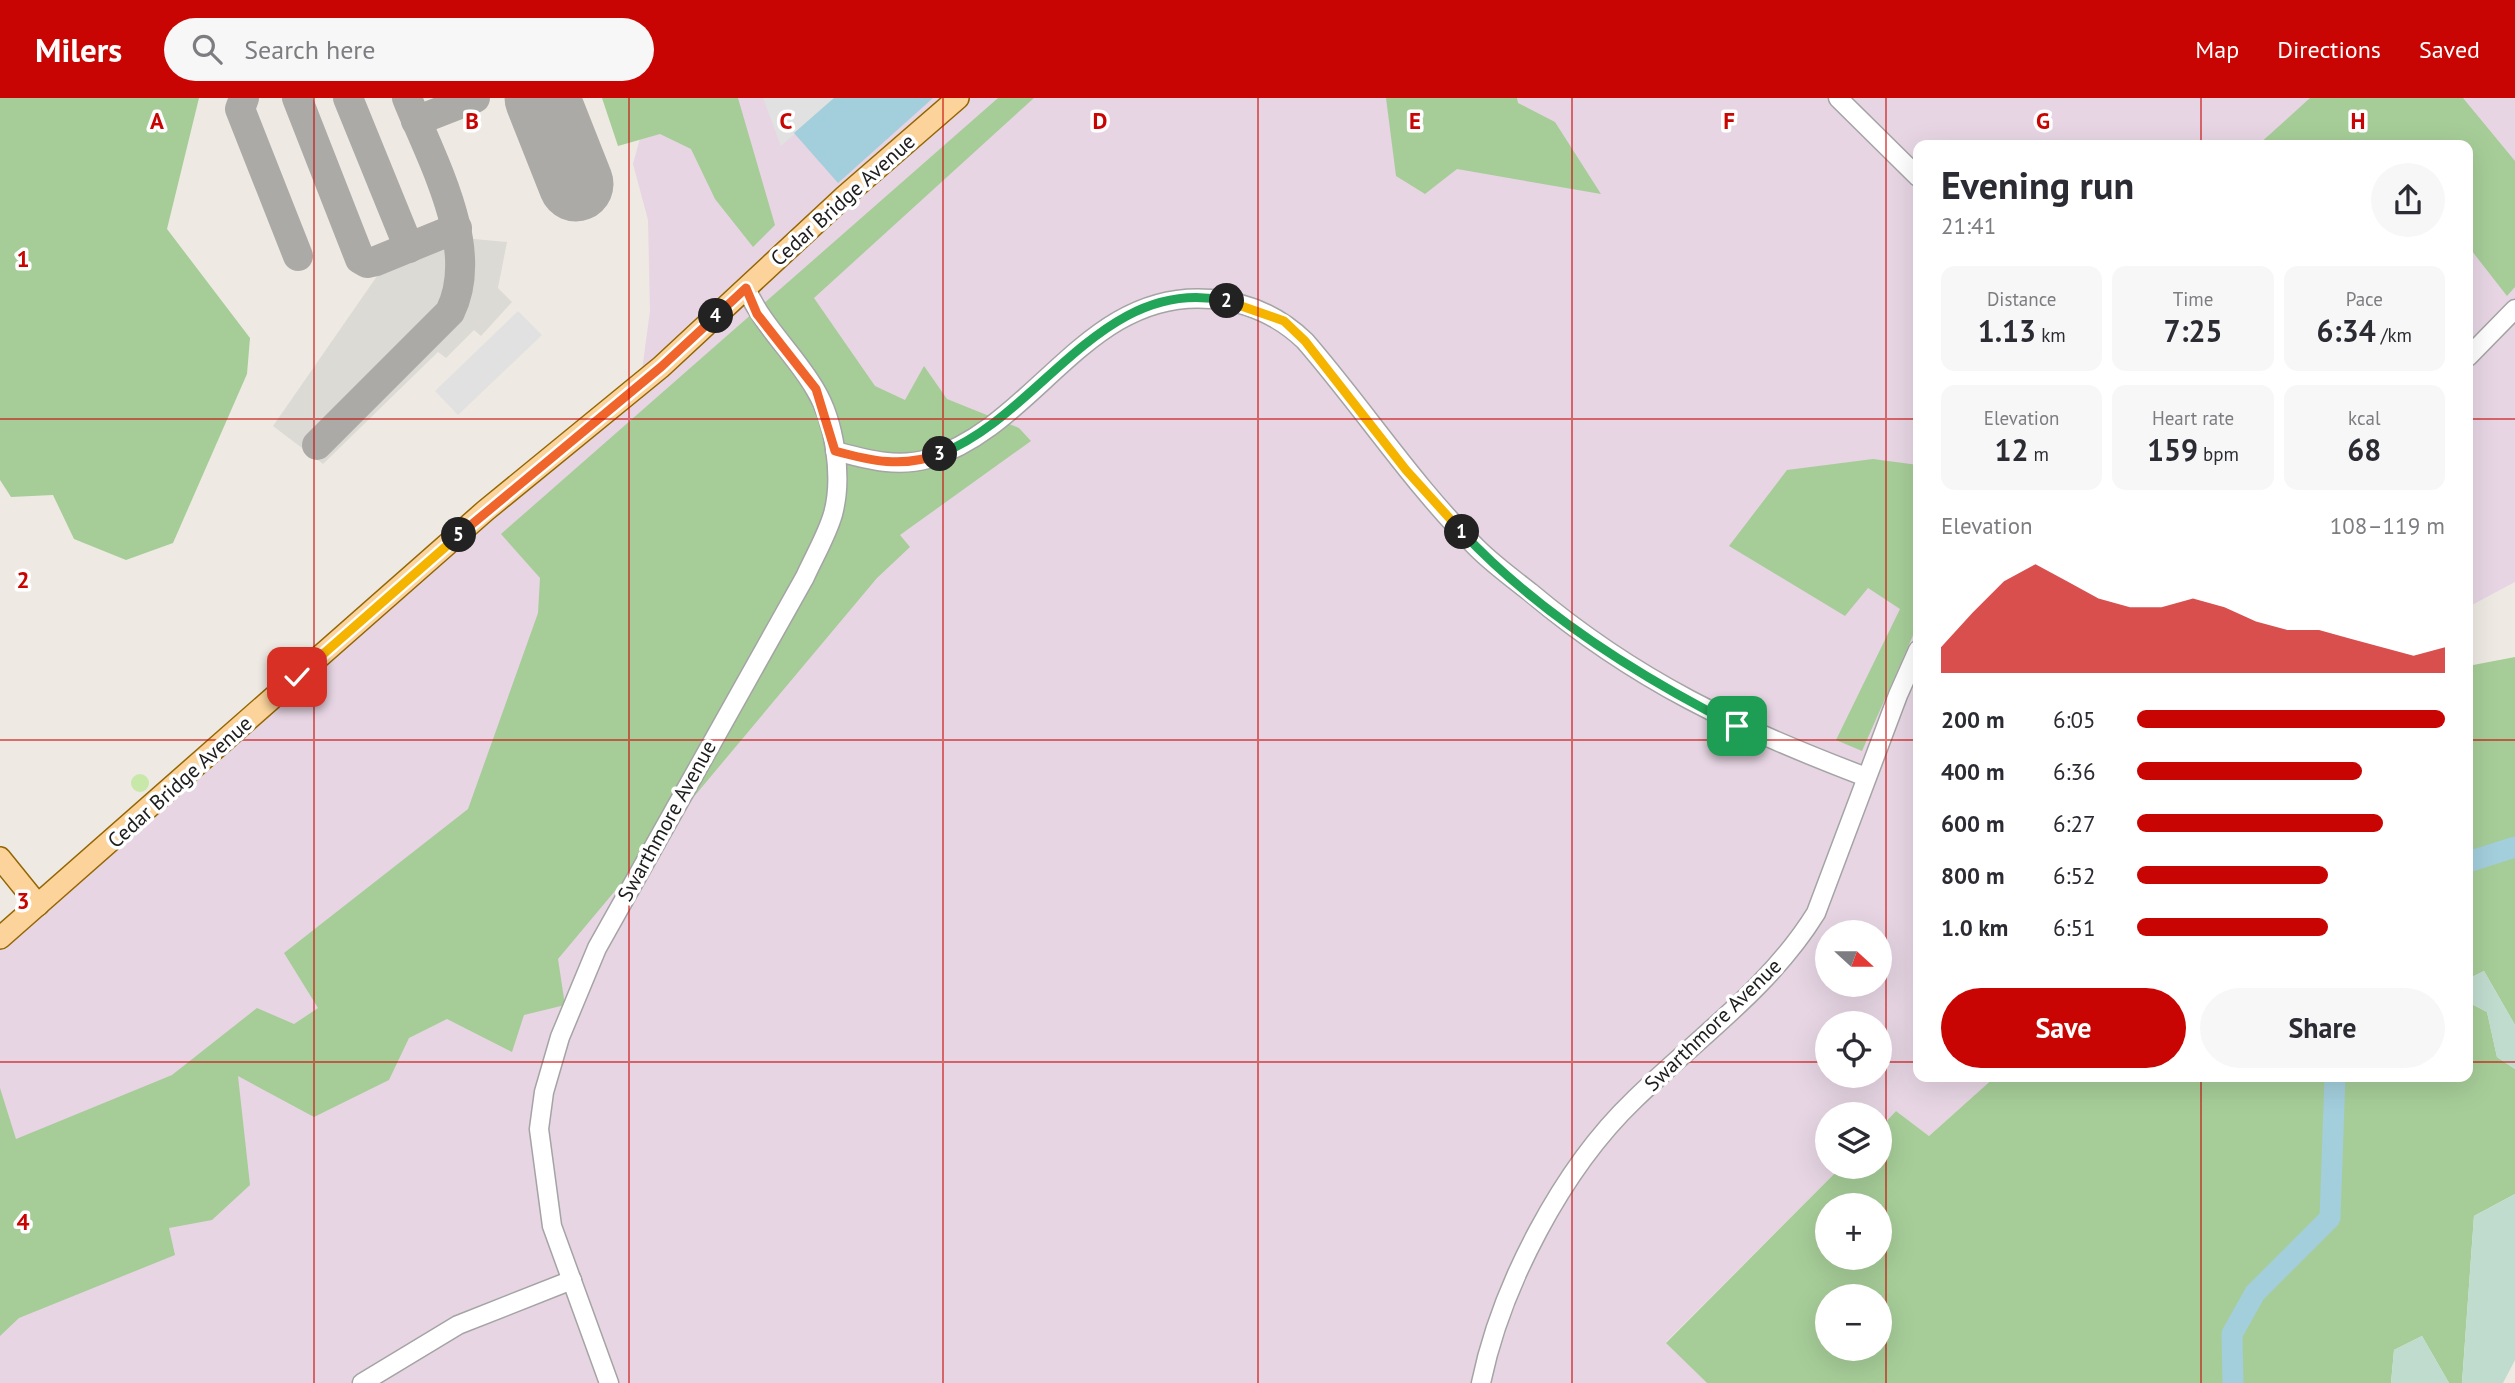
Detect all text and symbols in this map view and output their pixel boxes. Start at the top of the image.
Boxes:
search box [164,18,654,81]
text: Milers [35,28,122,71]
icon: search [188,30,226,68]
text: Search here [244,33,375,66]
text: Map [2195,34,2239,65]
text: Directions [2277,34,2381,65]
text: Saved [2419,34,2480,65]
text: A [150,106,164,135]
text: B [465,106,479,135]
text: C [780,106,793,135]
text: D [1093,106,1107,135]
text: E [1409,106,1421,135]
text: F [1723,106,1735,135]
text: G [2036,106,2050,135]
text: H [2351,106,2365,135]
street label: Cedar Bridge Avenue [765,128,921,272]
text: Evening run [1941,160,2134,209]
button: share [2371,163,2445,237]
text: 21:41 [1941,211,1996,240]
text: 1 [16,244,30,273]
pin: 2 [1210,284,1244,318]
text: Distance [1987,287,2056,311]
text: Time [2173,287,2213,311]
text: Pace [2346,287,2383,311]
text: 2 [1221,288,1232,312]
pin: 4 [698,298,734,333]
text: 4 [710,303,721,327]
text: 1.13 [1978,311,2036,350]
text: 7:25 [2163,311,2223,350]
text: 6:34 [2317,311,2376,350]
text: km [2036,323,2066,347]
text: /km [2376,323,2412,347]
text: Elevation [1984,406,2060,430]
text: Heart rate [2152,406,2234,430]
text: kcal [2348,406,2381,430]
text: 12 [1994,430,2028,469]
text: 159 [2147,430,2198,469]
text: 68 [2347,430,2381,469]
pin: 3 [922,436,958,472]
text: 3 [934,441,945,465]
text: m [2028,442,2049,466]
text: bpm [2198,442,2239,466]
text: Elevation [1941,511,2033,540]
text: 108–119 m [2330,511,2445,540]
pin: 1 [1444,514,1480,550]
pin: 5 [442,518,476,552]
text: 1 [1456,519,1467,543]
text: 5 [453,522,464,546]
text: 2 [16,565,30,594]
pin [267,647,327,707]
icon: check [278,658,316,696]
pin [1707,696,1767,756]
text: 200 m [1941,705,2004,734]
text: 6:05 [2053,705,2096,734]
icon: arrive [1718,707,1756,745]
street label: Cedar Bridge Avenue [102,710,258,854]
street label: Swarthmore Avenue [611,735,722,906]
text: 400 m [1941,757,2004,786]
text: 6:36 [2053,757,2096,786]
text: 600 m [1941,809,2004,838]
text: 6:27 [2053,809,2096,838]
text: 800 m [1941,861,2004,890]
text: 6:52 [2053,861,2096,890]
text: 3 [16,886,30,915]
text: 1.0 km [1941,913,2008,942]
text: 6:51 [2053,913,2096,942]
north arrow [1815,920,1892,998]
map controls [1815,920,1892,1361]
street label: Swarthmore Avenue [1639,952,1787,1097]
button: Save [1941,988,2186,1068]
button: Share [2200,988,2445,1068]
button: locate [1815,1011,1892,1088]
button: layers [1815,1102,1892,1179]
button: + [1815,1193,1892,1270]
text: 4 [16,1207,30,1236]
button: − [1815,1284,1892,1361]

